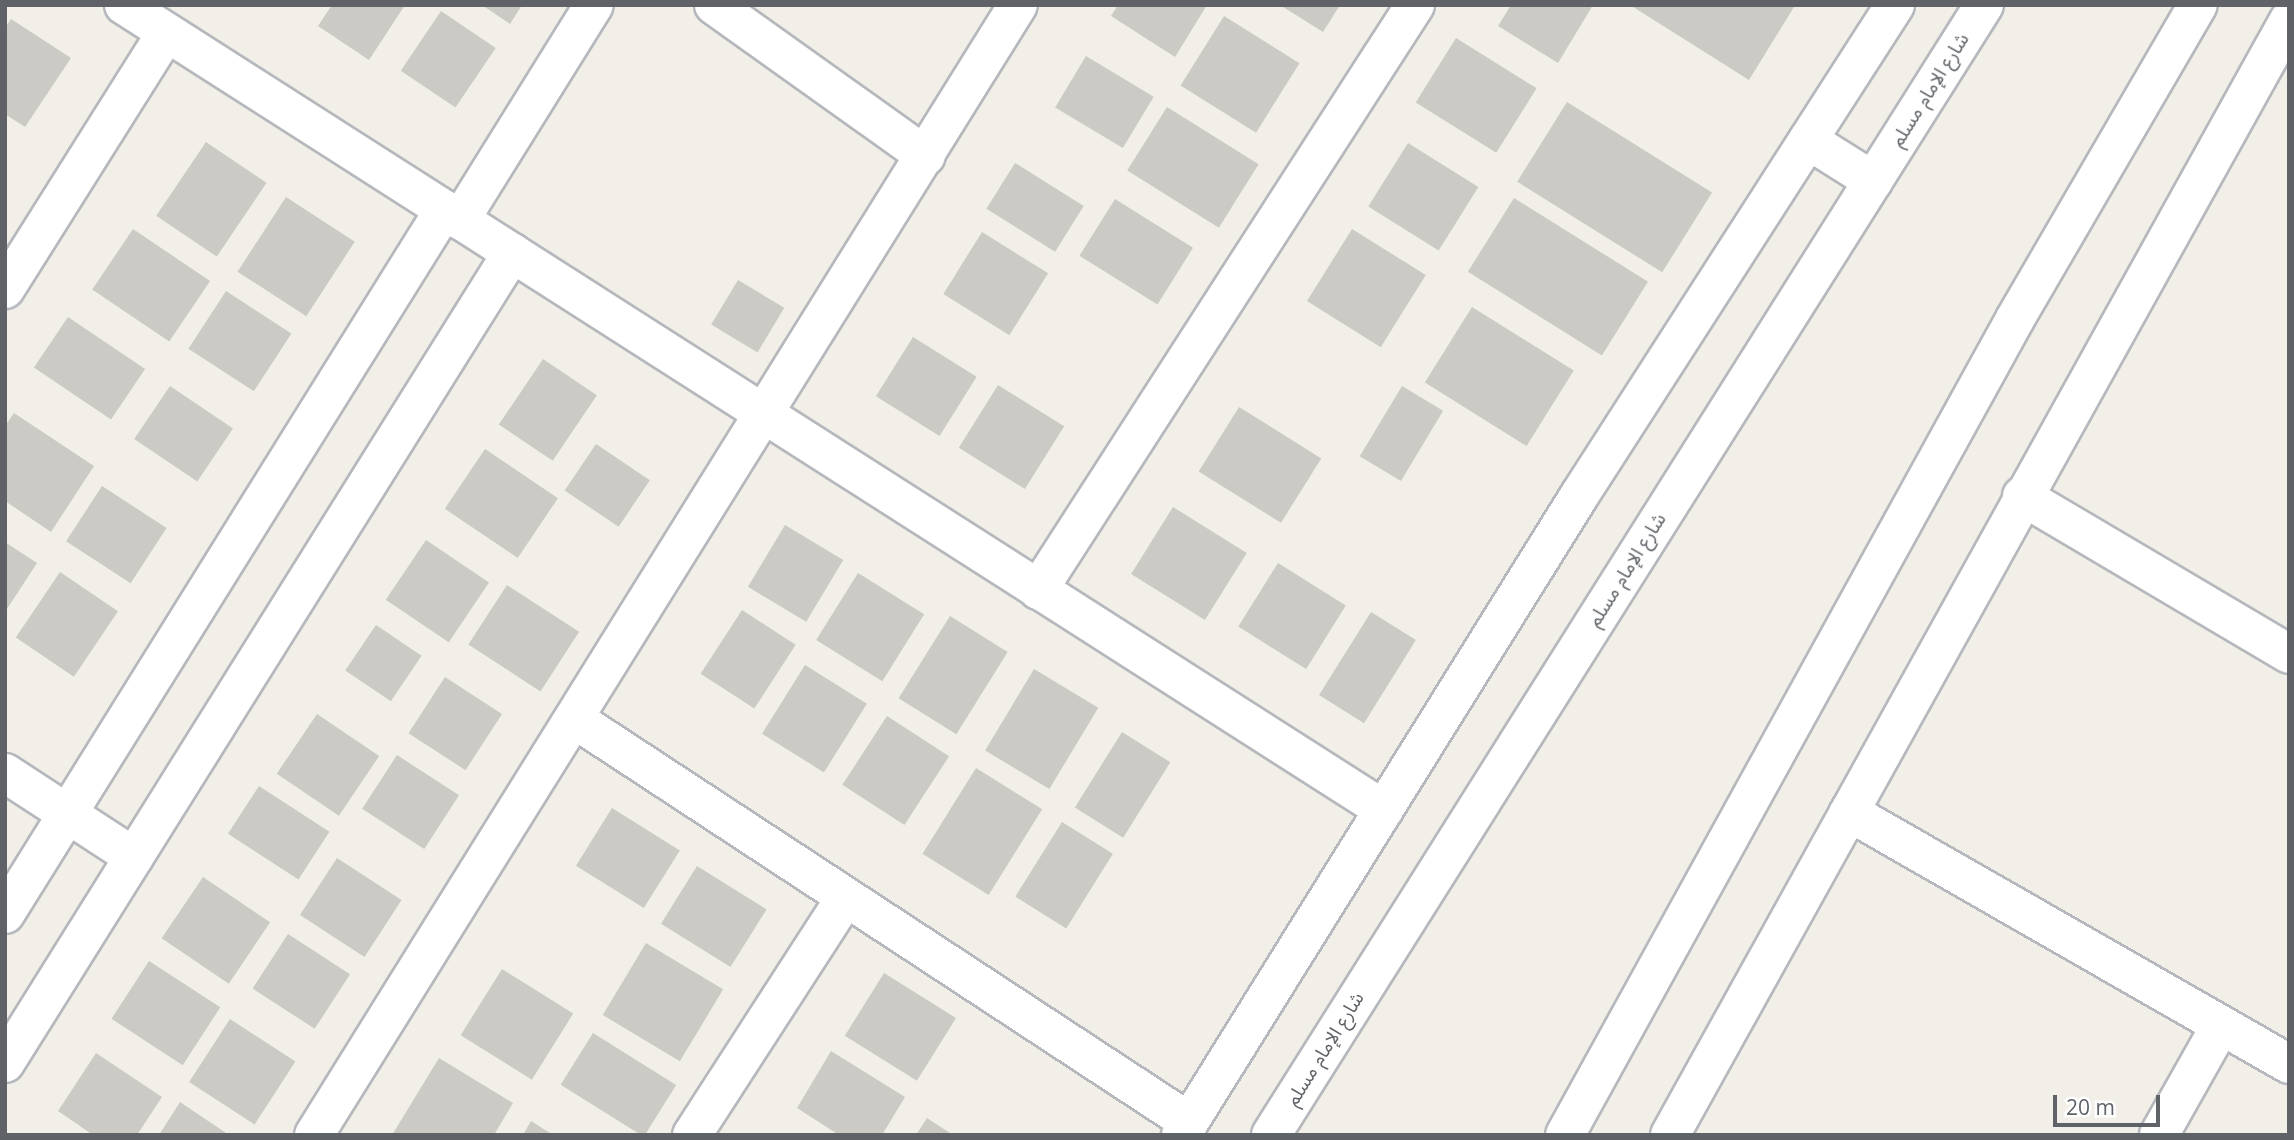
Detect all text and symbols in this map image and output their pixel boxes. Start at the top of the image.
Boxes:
street label: شارع الإمام مسلم [1886,29,1974,151]
street label: شارع الإمام مسلم [1583,509,1671,631]
street label: شارع الإمام مسلم [1281,988,1369,1110]
scale bar [2056,1080,2163,1124]
text: 20 m [2066,1093,2115,1121]

